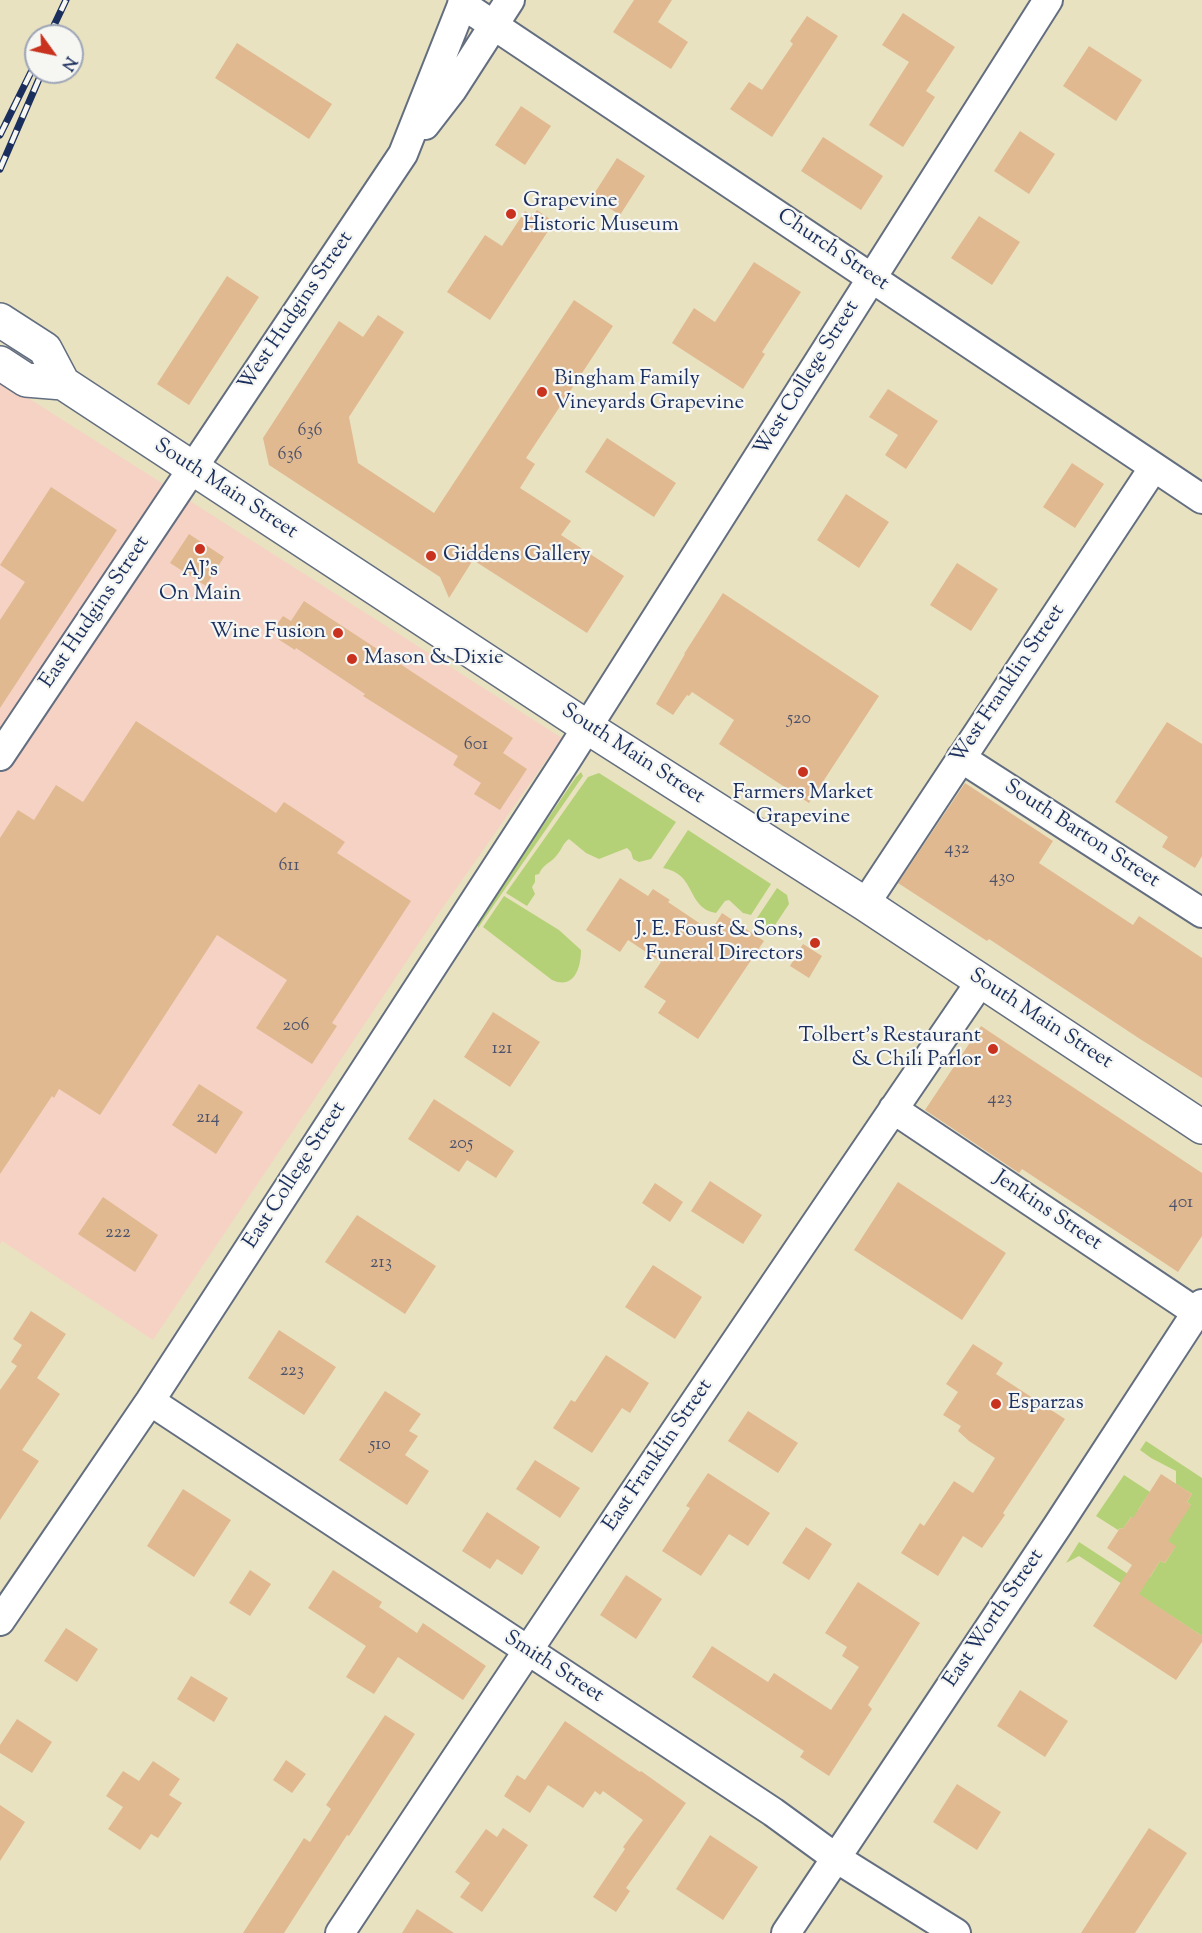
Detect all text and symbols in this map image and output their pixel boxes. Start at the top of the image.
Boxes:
north arrow [24,24,84,84]
text: N [55,51,81,75]
place label: Grapevine Historic Museum [523,189,679,239]
street label: Church Street [771,204,893,298]
marker: Grapevine Historic Museum [504,207,518,221]
street label: West Hudgins Street [234,227,360,397]
street label: West College Street [750,297,866,461]
place label: Bingham Family Vineyards Grapevine [554,367,744,417]
marker: Bingham Family Vineyards Grapevine [535,385,549,399]
house number: 636 [297,421,323,443]
street label: South Main Street [148,434,302,546]
house number: 636 [277,445,303,467]
street label: East Hudgins Street [36,532,156,694]
marker: AJ’s On Main [193,542,207,556]
place label: Giddens Gallery [443,543,591,569]
marker: Giddens Gallery [424,549,438,563]
place label: AJ’s On Main [159,558,241,608]
street label: West Franklin Street [946,601,1072,769]
place label: Wine Fusion [210,620,326,646]
marker: Wine Fusion [331,626,345,640]
place label: Mason & Dixie [364,646,504,672]
marker: Mason & Dixie [345,652,359,666]
street label: South Main Street [555,699,709,811]
house number: 520 [787,709,811,731]
house number: 601 [464,735,488,757]
marker: Farmers Market Grapevine [796,765,810,779]
street label: South Barton Street [999,775,1163,895]
place label: Farmers Market Grapevine [733,781,873,831]
house number: 432 [945,839,969,861]
house number: 611 [278,856,300,878]
house number: 430 [989,868,1015,890]
place label: J. E. Foust & Sons, Funeral Directors [636,918,803,968]
marker: J. E. Foust & Sons, Funeral Directors [808,936,822,950]
street label: South Main Street [963,964,1117,1076]
house number: 206 [283,1016,309,1038]
place label: Tolbert’s Restaurant & Chili Parlor [799,1024,981,1074]
house number: 121 [492,1039,512,1061]
marker: Tolbert’s Restaurant & Chili Parlor [986,1042,1000,1056]
house number: 423 [988,1089,1012,1111]
street label: East College Street [239,1098,353,1254]
house number: 214 [196,1108,220,1130]
house number: 205 [449,1134,473,1156]
street label: Jenkins Street [988,1167,1106,1257]
house number: 401 [1169,1193,1193,1215]
house number: 222 [105,1223,131,1245]
house number: 213 [370,1253,392,1275]
house number: 223 [280,1361,304,1383]
street label: East Franklin Street [599,1375,719,1537]
place label: Esparzas [1008,1391,1084,1417]
marker: Esparzas [989,1397,1003,1411]
house number: 510 [369,1435,391,1457]
street label: East Worth Street [940,1545,1050,1693]
street label: Smith Street [498,1626,608,1710]

